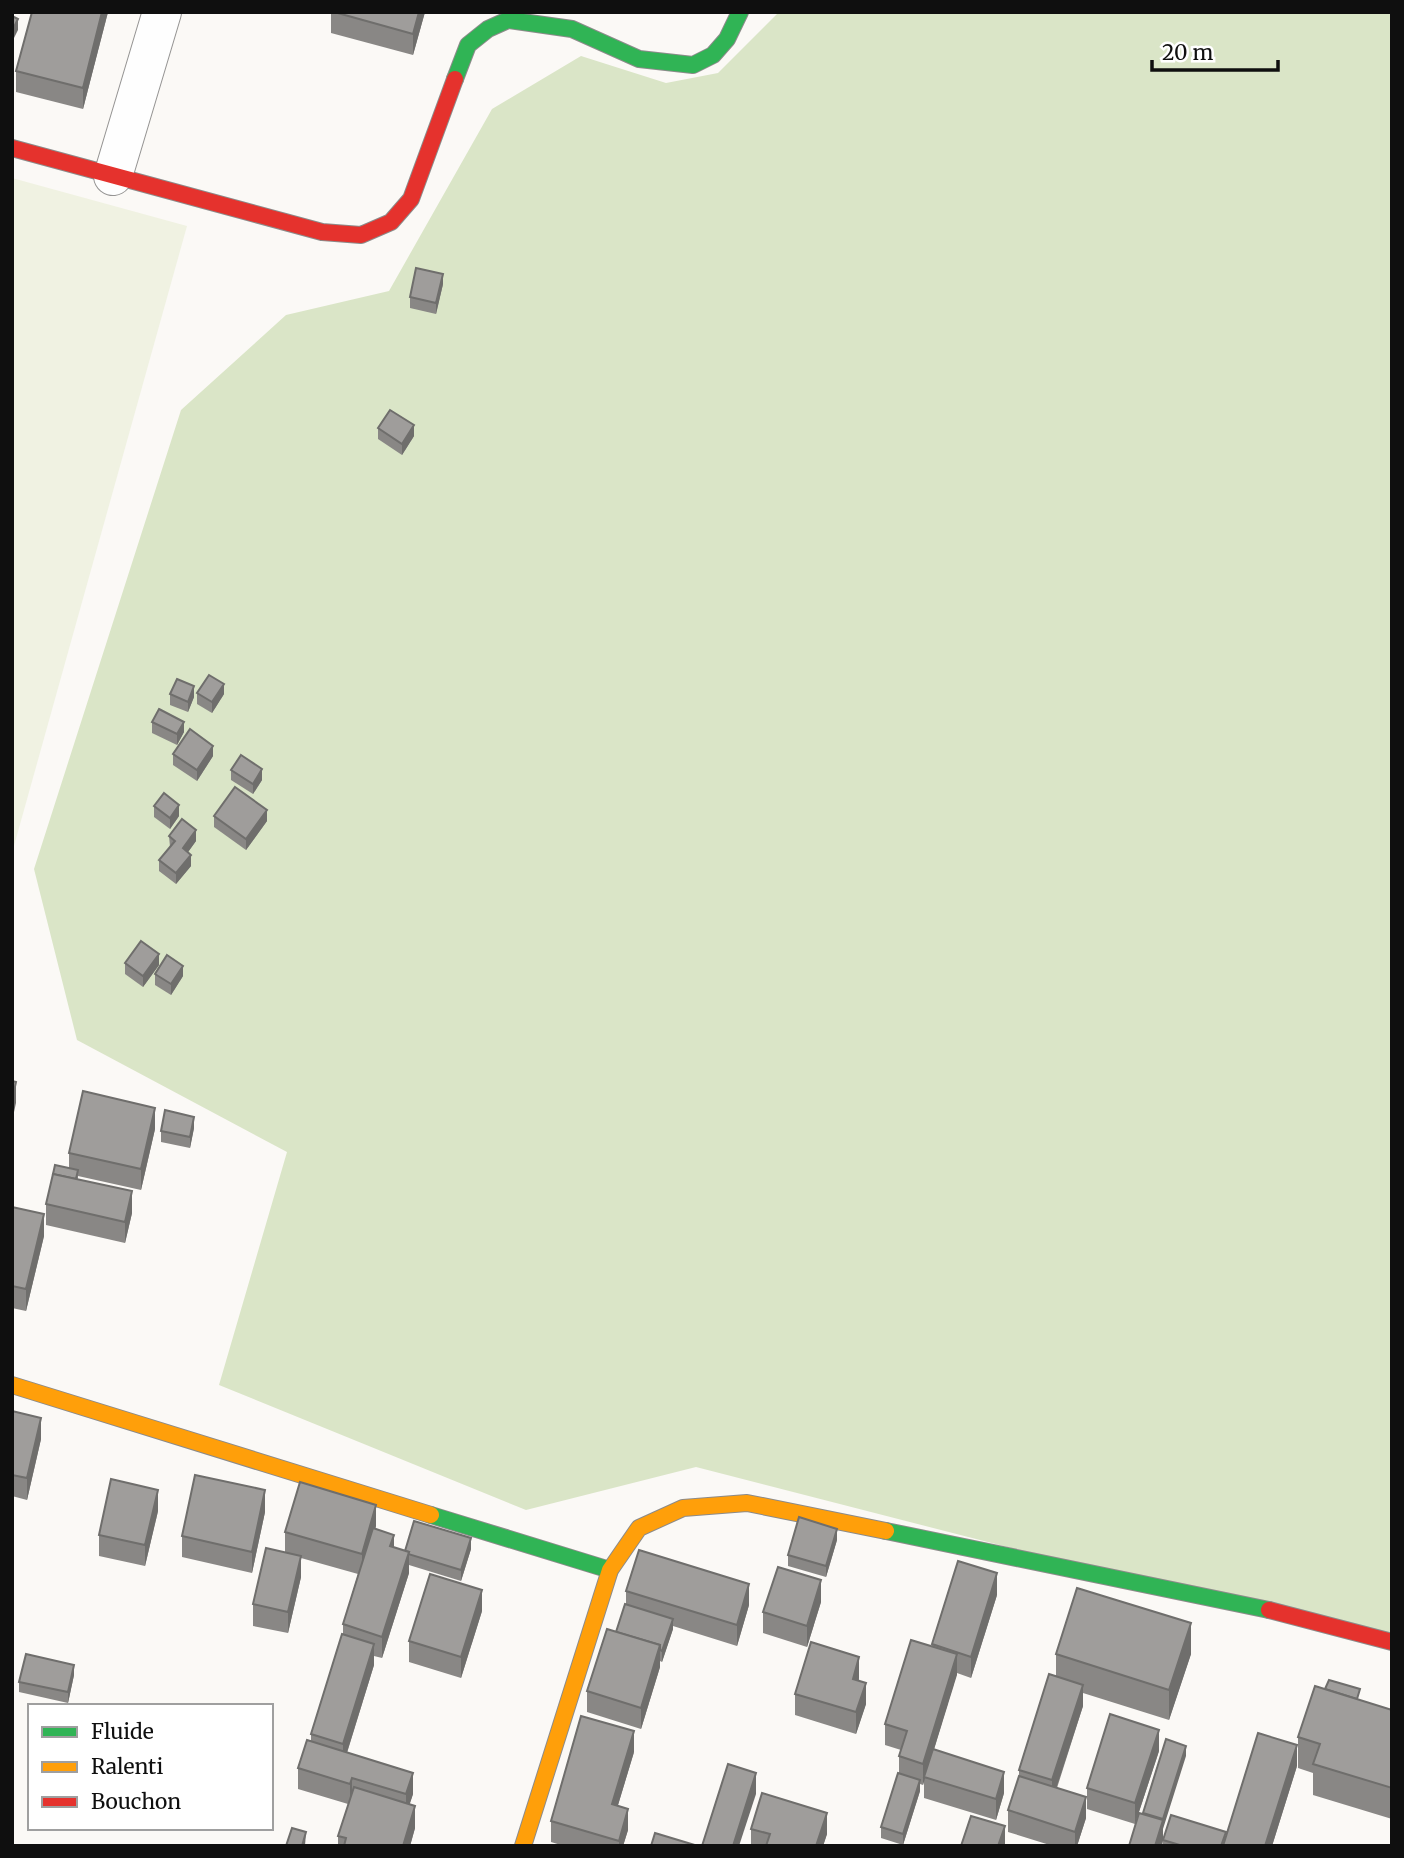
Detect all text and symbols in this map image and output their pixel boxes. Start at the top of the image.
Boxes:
scale bar [1152,28,1278,72]
text: 20 m [1162,39,1214,66]
legend [28,1704,273,1830]
text: Fluide [91,1718,154,1745]
text: Ralenti [91,1753,163,1780]
text: Bouchon [91,1788,181,1815]

